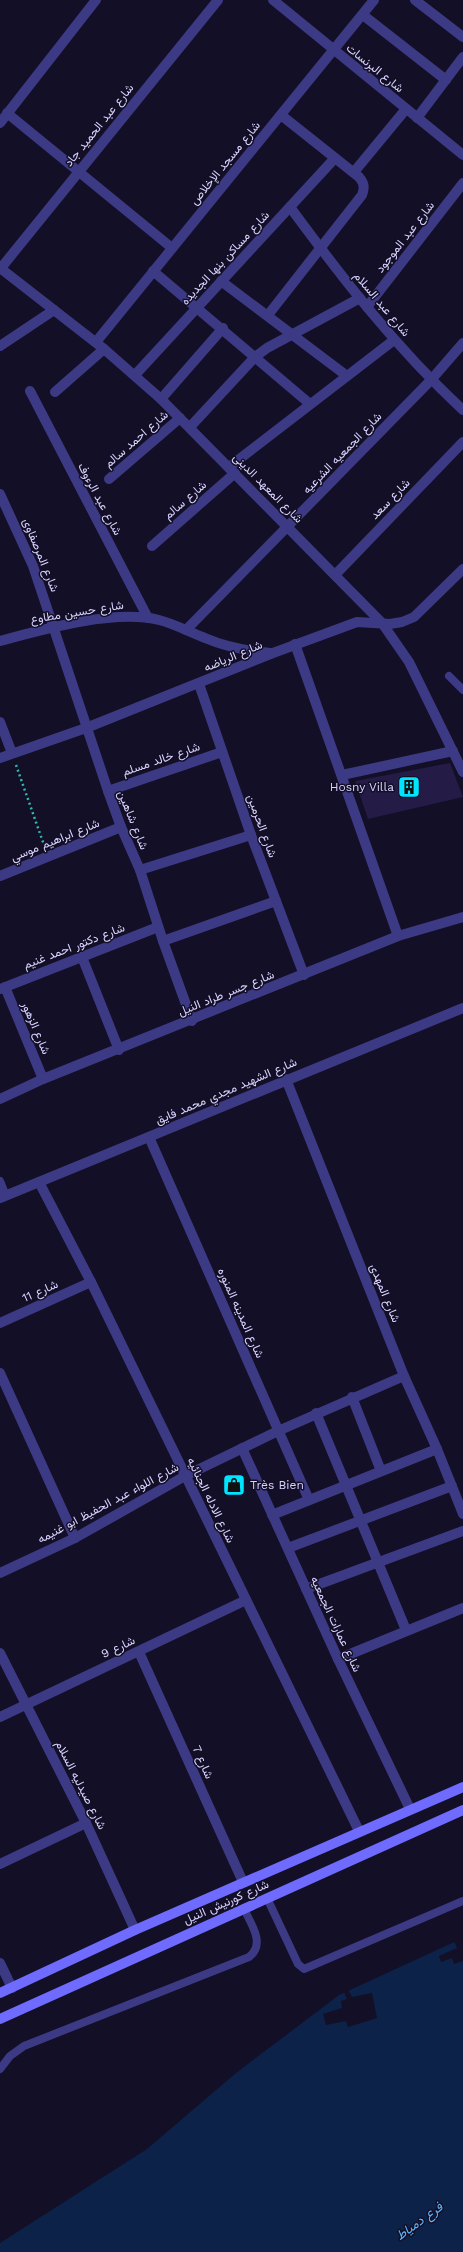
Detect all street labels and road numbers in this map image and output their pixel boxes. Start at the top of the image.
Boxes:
street label: شارع البرنسات [342,41,406,97]
street label: شارع عبد الحميد جاد [61,81,138,170]
street label: شارع مسجد الإخلاص [187,118,264,209]
street label: شارع عبد الموجود [373,199,439,277]
street label: شارع مساكن بنها الجديده [178,208,274,309]
street label: شارع عبد السلام [349,269,413,340]
street label: شارع احمد سالم [101,407,172,472]
street label: شارع الجمعيه الشرعيه [299,409,386,498]
street label: شارع المعهد الدينى [229,450,306,527]
street label: شارع عبد الرءوف [73,460,125,539]
street label: شارع سعد [367,476,414,524]
street label: شارع سالم [161,478,210,524]
street label: شارع المرصفاوى [18,516,62,595]
street label: شارع حسين مطاوع [29,598,125,628]
street label: شارع الرياضه [202,637,265,676]
street label: شارع خالد مسلم [120,739,202,781]
street label: شارع شاهين [113,788,151,852]
street label: شارع الحرمين [242,793,280,860]
street label: شارع ابراهيم موسي [9,816,103,867]
street label: شارع دكتور احمد غنيم [21,920,127,974]
street label: شارع جسر طراد النيل [176,967,277,1021]
street label: شارع الزهور [16,999,53,1057]
street label: شارع الشهيد مجدي محمد فايق [153,1055,300,1130]
street label: شارع المهدى [365,1262,403,1325]
street label: شارع المدينه المنوره [213,1266,267,1361]
street label: شارع 11 [20,1277,61,1307]
street label: شارع الادله الجنائيه [182,1455,238,1546]
street label: شارع اللواء عبد الحفيظ ابو غنيمه [35,1460,182,1548]
street label: شارع عمارات الجمعيه [306,1574,364,1675]
street label: شارع 9 [99,1633,138,1663]
street label: شارع صيدليه السلام [51,1738,109,1833]
street label: شارع 7 [188,1743,217,1782]
street label: شارع كورنيش النيل [181,1877,272,1929]

